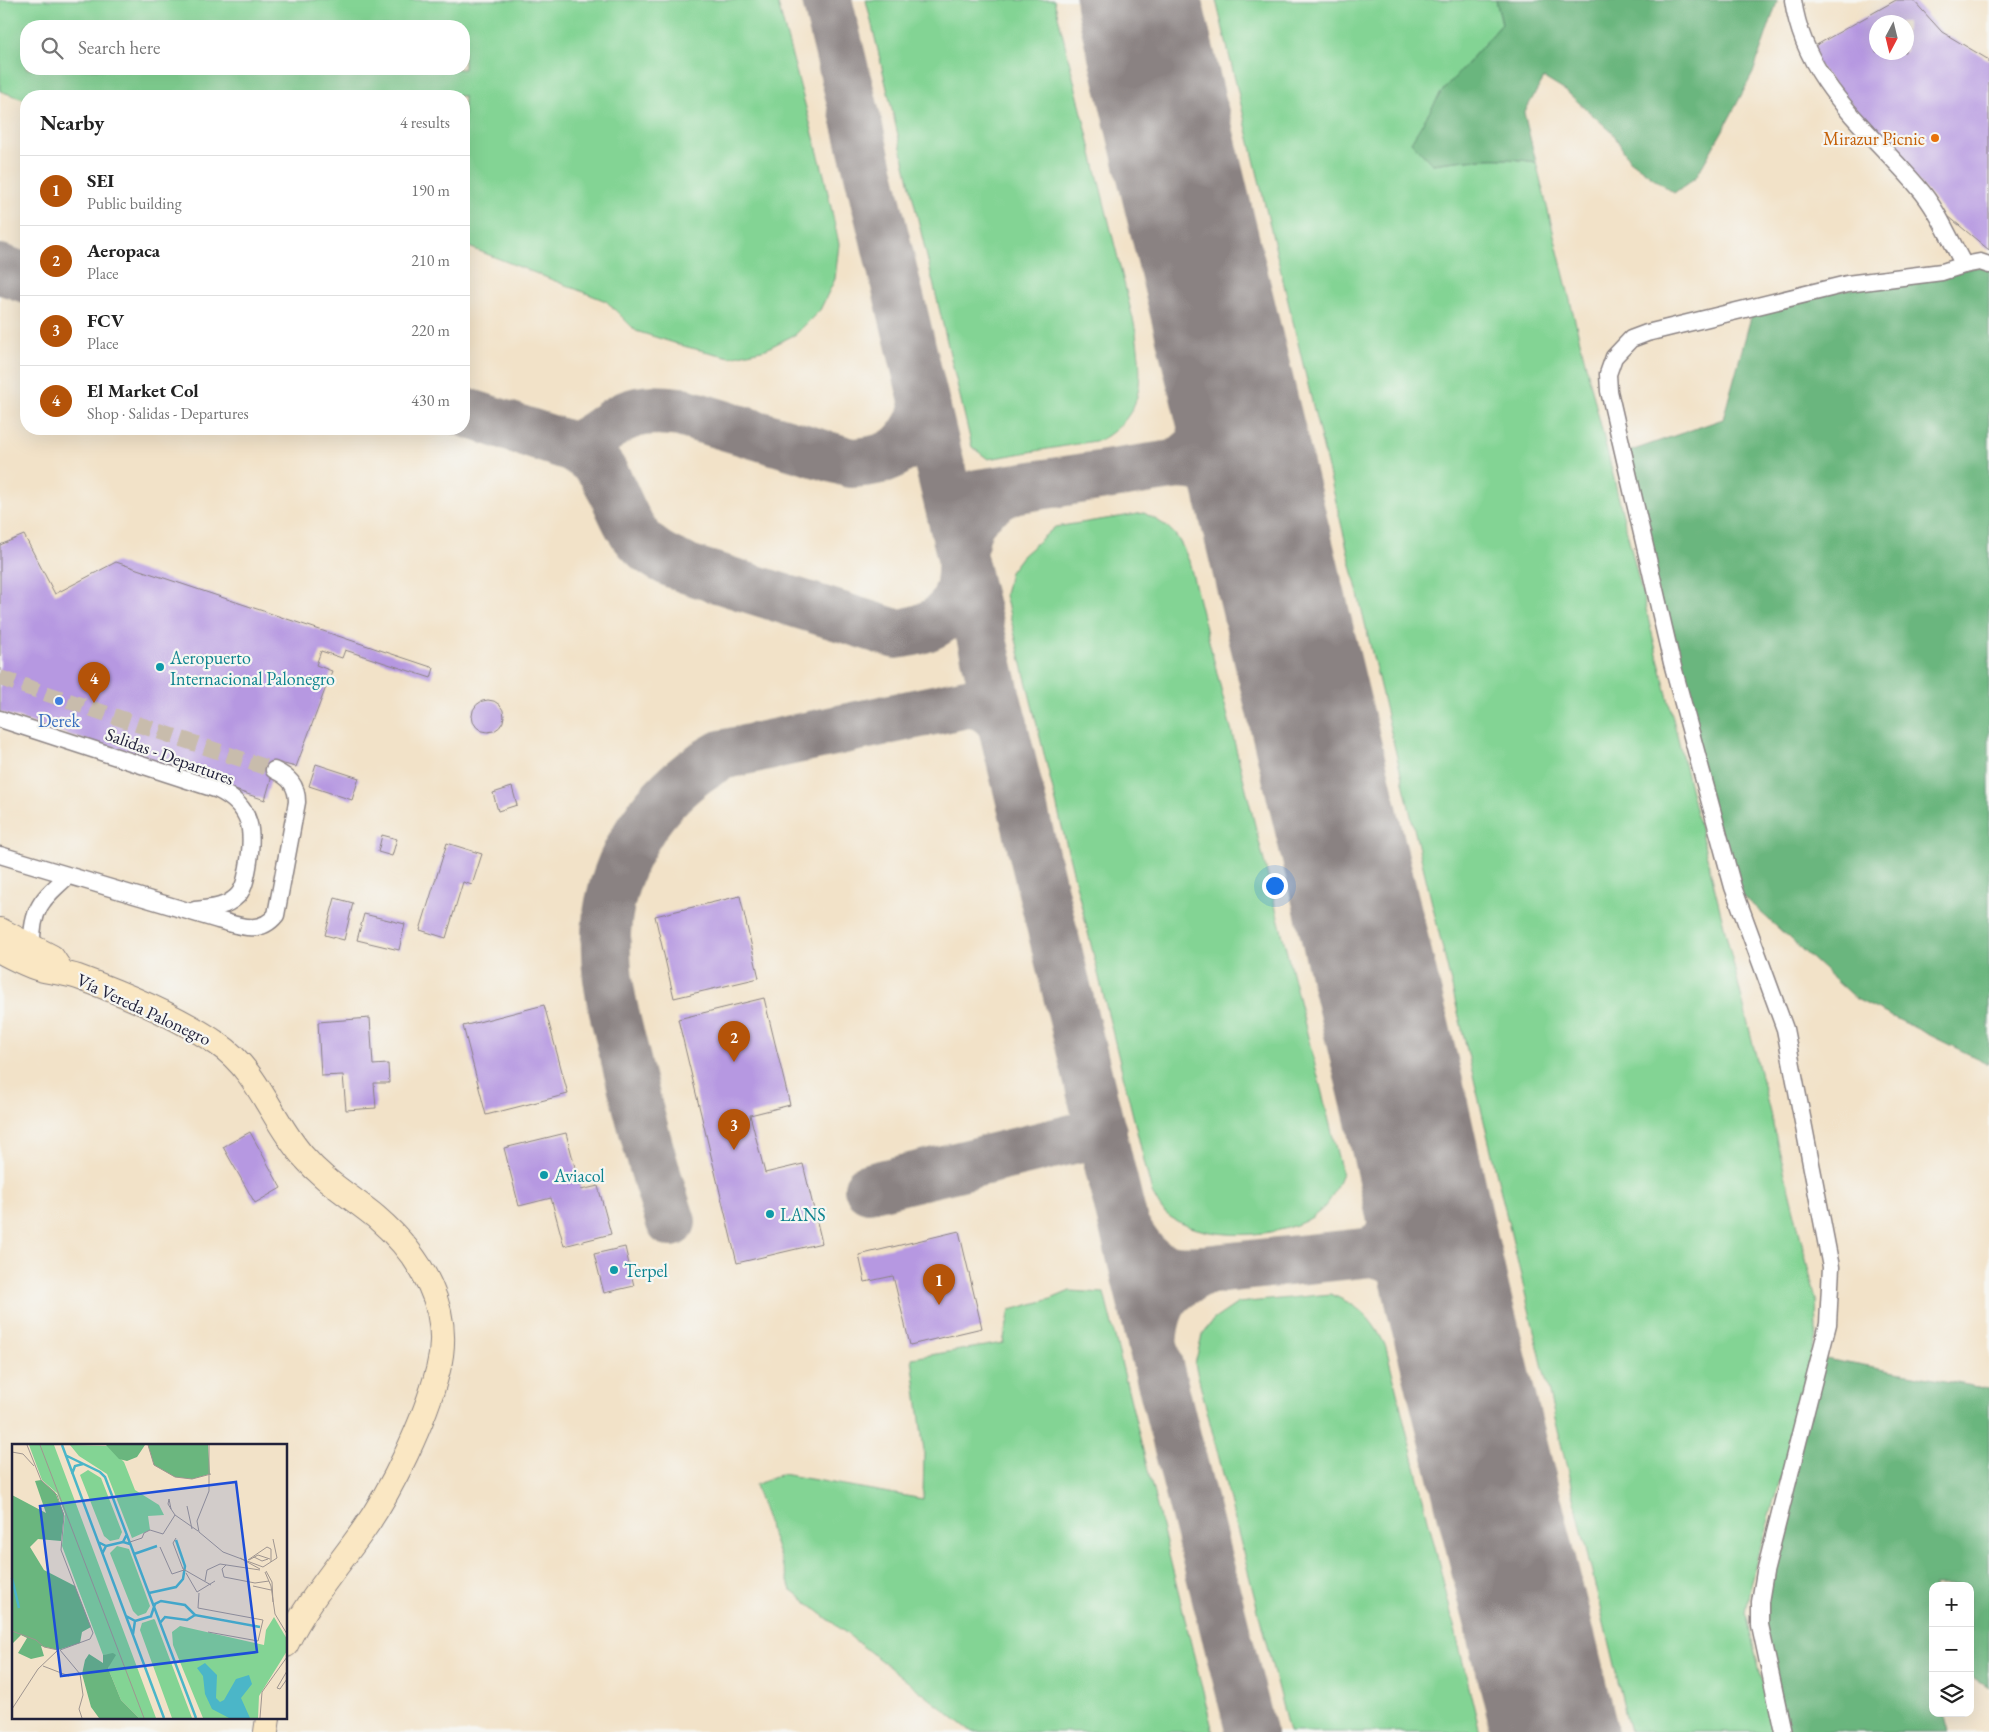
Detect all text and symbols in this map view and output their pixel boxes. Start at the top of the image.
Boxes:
north arrow [1869,15,1914,60]
search box [20,20,470,75]
icon: search [38,34,66,62]
text: Search here [78,35,160,60]
text: Nearby [40,109,104,136]
text: 4 results [400,112,450,133]
place label: Mirazur Picnic [1823,127,1925,150]
marker: Mirazur Picnic [1929,132,1941,144]
text: SEI [87,168,114,193]
text: 1 [52,180,60,201]
text: 190 m [411,180,450,201]
text: Public building [87,193,182,214]
text: Aeropaca [87,238,160,263]
text: 2 [52,250,60,271]
text: 210 m [411,250,450,271]
text: Place [87,263,119,284]
text: FCV [87,308,124,333]
text: 3 [52,320,60,341]
text: 220 m [411,320,450,341]
text: Place [87,333,119,354]
text: El Market Col [87,378,199,403]
text: 4 [52,390,60,411]
text: 430 m [411,390,450,411]
text: Shop · Salidas - Departures [87,403,249,424]
place label: Aeropuerto Internacional Palonegro [169,646,335,690]
marker: Aeropuerto Internacional Palonegro [154,661,166,673]
pin: 4 [78,662,110,703]
marker: Derek [53,695,65,707]
place label: Derek [38,709,81,732]
street label: Salidas - Departures [103,722,238,790]
your location [1262,873,1288,899]
street label: Vía Vereda Palonegro [73,968,215,1050]
pin: 2 [718,1021,750,1062]
pin: 3 [718,1109,750,1150]
place label: Aviacol [553,1164,605,1187]
marker: Aviacol [538,1169,550,1181]
place label: LANS [780,1203,826,1226]
marker: LANS [764,1208,776,1220]
place label: Terpel [624,1259,668,1282]
marker: Terpel [608,1264,620,1276]
pin: 1 [923,1264,955,1305]
inset map [12,1444,288,1720]
map controls [1929,1582,1974,1717]
button: + [1929,1582,1974,1627]
button: − [1929,1627,1974,1672]
button: layers [1929,1672,1974,1717]

